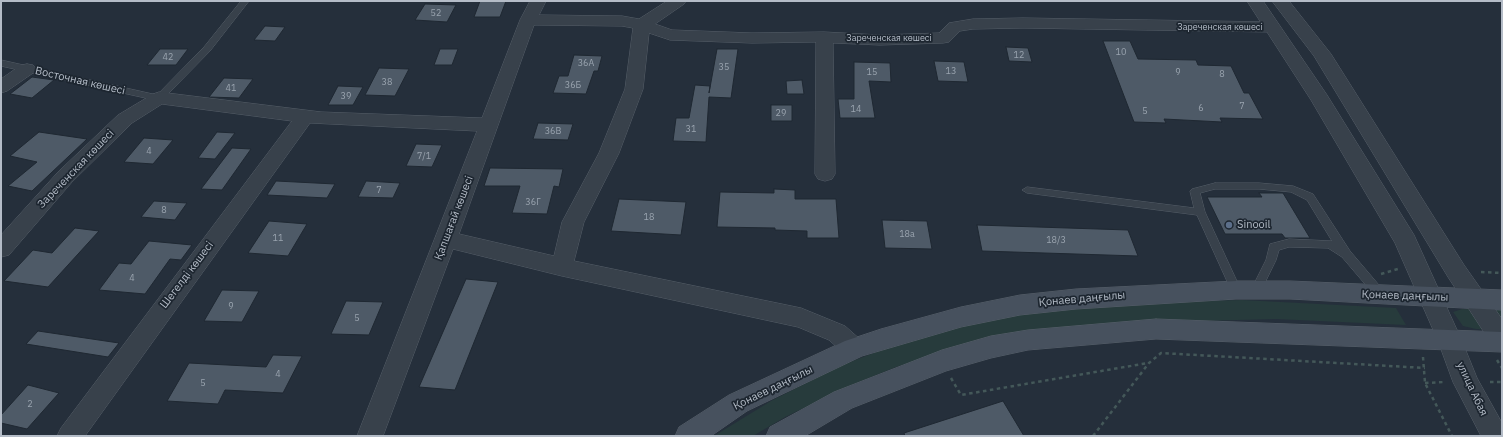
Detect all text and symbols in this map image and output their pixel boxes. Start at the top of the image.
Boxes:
house number: 52 [431,8,441,18]
street label: Зареченская көшесі [1177,22,1263,32]
street label: Зареченская көшесі [846,33,932,43]
house number: 10 [1116,47,1126,57]
house number: 12 [1014,50,1024,60]
house number: 42 [163,52,173,62]
house number: 36А [578,58,594,68]
house number: 35 [719,62,729,72]
street label: Восточная көшесі [34,64,126,98]
house number: 13 [946,66,956,76]
house number: 15 [867,67,877,77]
house number: 9 [1175,67,1181,77]
house number: 8 [1219,69,1225,79]
house number: 38 [382,77,392,87]
house number: 36Б [565,80,581,90]
house number: 41 [226,83,236,93]
house number: 39 [341,91,351,101]
house number: 7 [1239,101,1245,111]
house number: 6 [1198,103,1204,113]
house number: 14 [851,104,861,114]
house number: 5 [1142,106,1148,116]
house number: 29 [776,108,786,118]
house number: 31 [686,124,696,134]
house number: 36В [545,126,561,136]
street label: Зареченская көшесі [35,127,117,211]
house number: 4 [146,146,152,156]
house number: 7/1 [417,151,431,161]
street label: Қапшағай көшесі [432,174,476,262]
house number: 7 [376,185,382,195]
house number: 36Г [525,197,541,207]
house number: 8 [161,205,167,215]
house number: 18 [644,212,654,222]
place label: Sinooil [1237,218,1270,232]
marker: Sinooil [1224,220,1234,230]
house number: 18а [899,229,915,239]
house number: 11 [273,233,283,243]
house number: 18/3 [1046,235,1066,245]
street label: Шегелді көшесі [158,239,216,311]
house number: 4 [129,273,135,283]
street label: Қонаев даңғылы [1361,288,1449,304]
street label: Қонаев даңғылы [1038,289,1126,309]
house number: 9 [228,301,234,311]
house number: 5 [354,313,360,323]
street label: улица Абая [1454,360,1490,418]
street label: Қонаев даңғылы [731,363,815,413]
house number: 4 [275,369,281,379]
house number: 5 [200,378,206,388]
house number: 2 [27,399,33,409]

